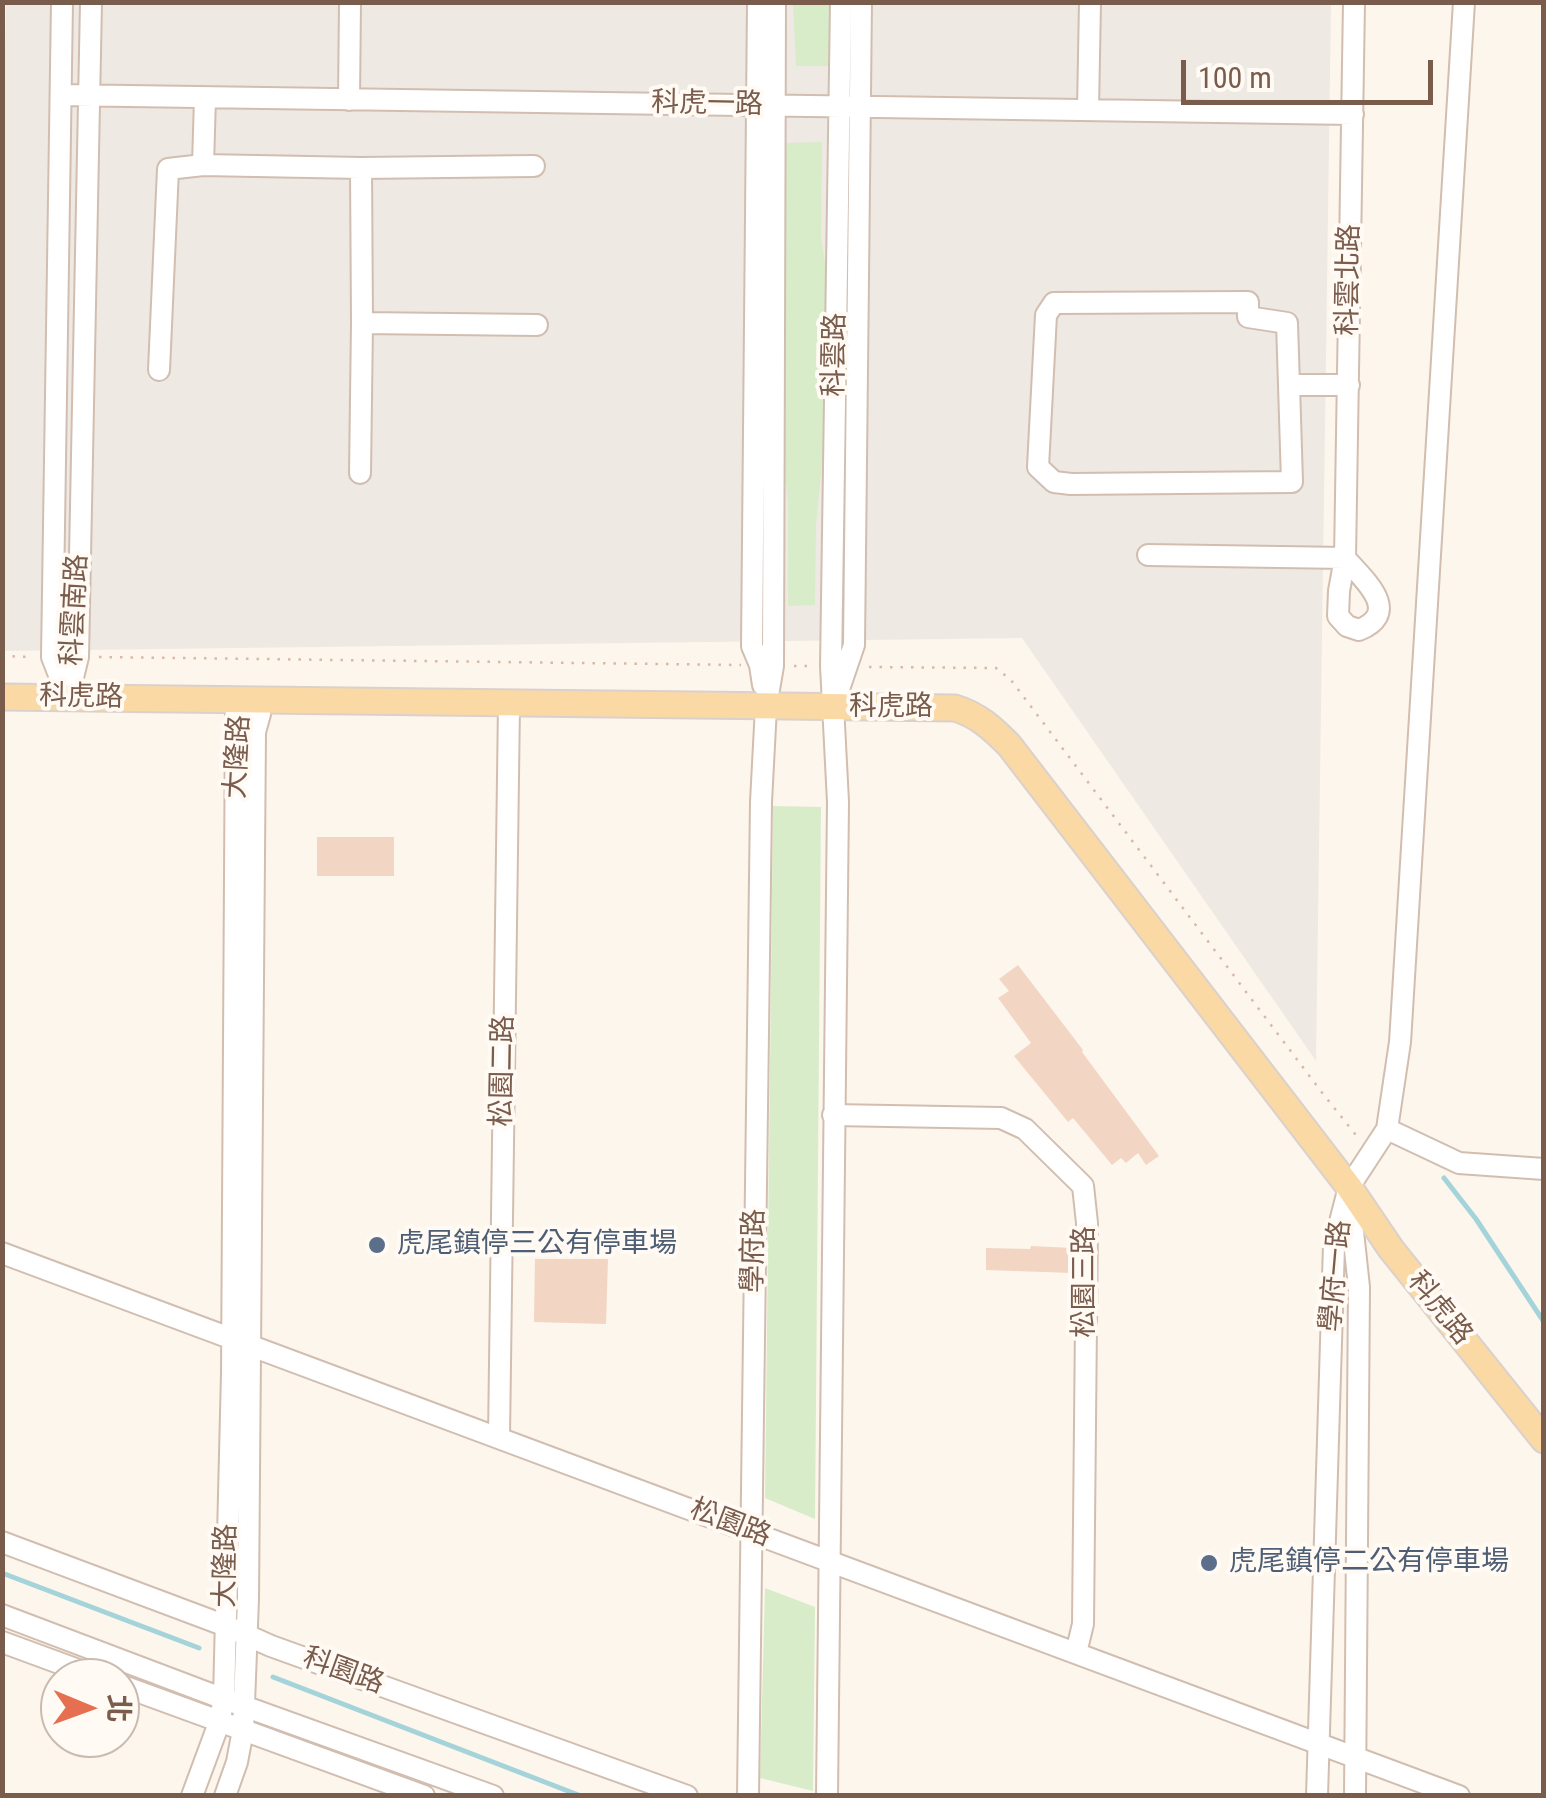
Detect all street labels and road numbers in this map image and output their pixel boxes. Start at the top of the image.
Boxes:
street label: 科虎一路 [651,87,763,123]
street label: 科雲北路 [1332,224,1368,336]
street label: 科雲路 [818,313,854,397]
street label: 科雲南路 [56,553,96,667]
street label: 科虎路 [39,680,123,716]
street label: 科虎路 [849,691,933,725]
street label: 大隆路 [220,714,258,800]
street label: 松園二路 [486,1015,522,1127]
street label: 學府路 [737,1209,773,1293]
street label: 學府一路 [1315,1219,1359,1333]
street label: 松園三路 [1069,1226,1103,1338]
street label: 科虎路 [1400,1266,1478,1352]
street label: 松園路 [685,1493,775,1555]
street label: 大隆路 [209,1524,245,1608]
street label: 科園路 [298,1642,388,1702]

